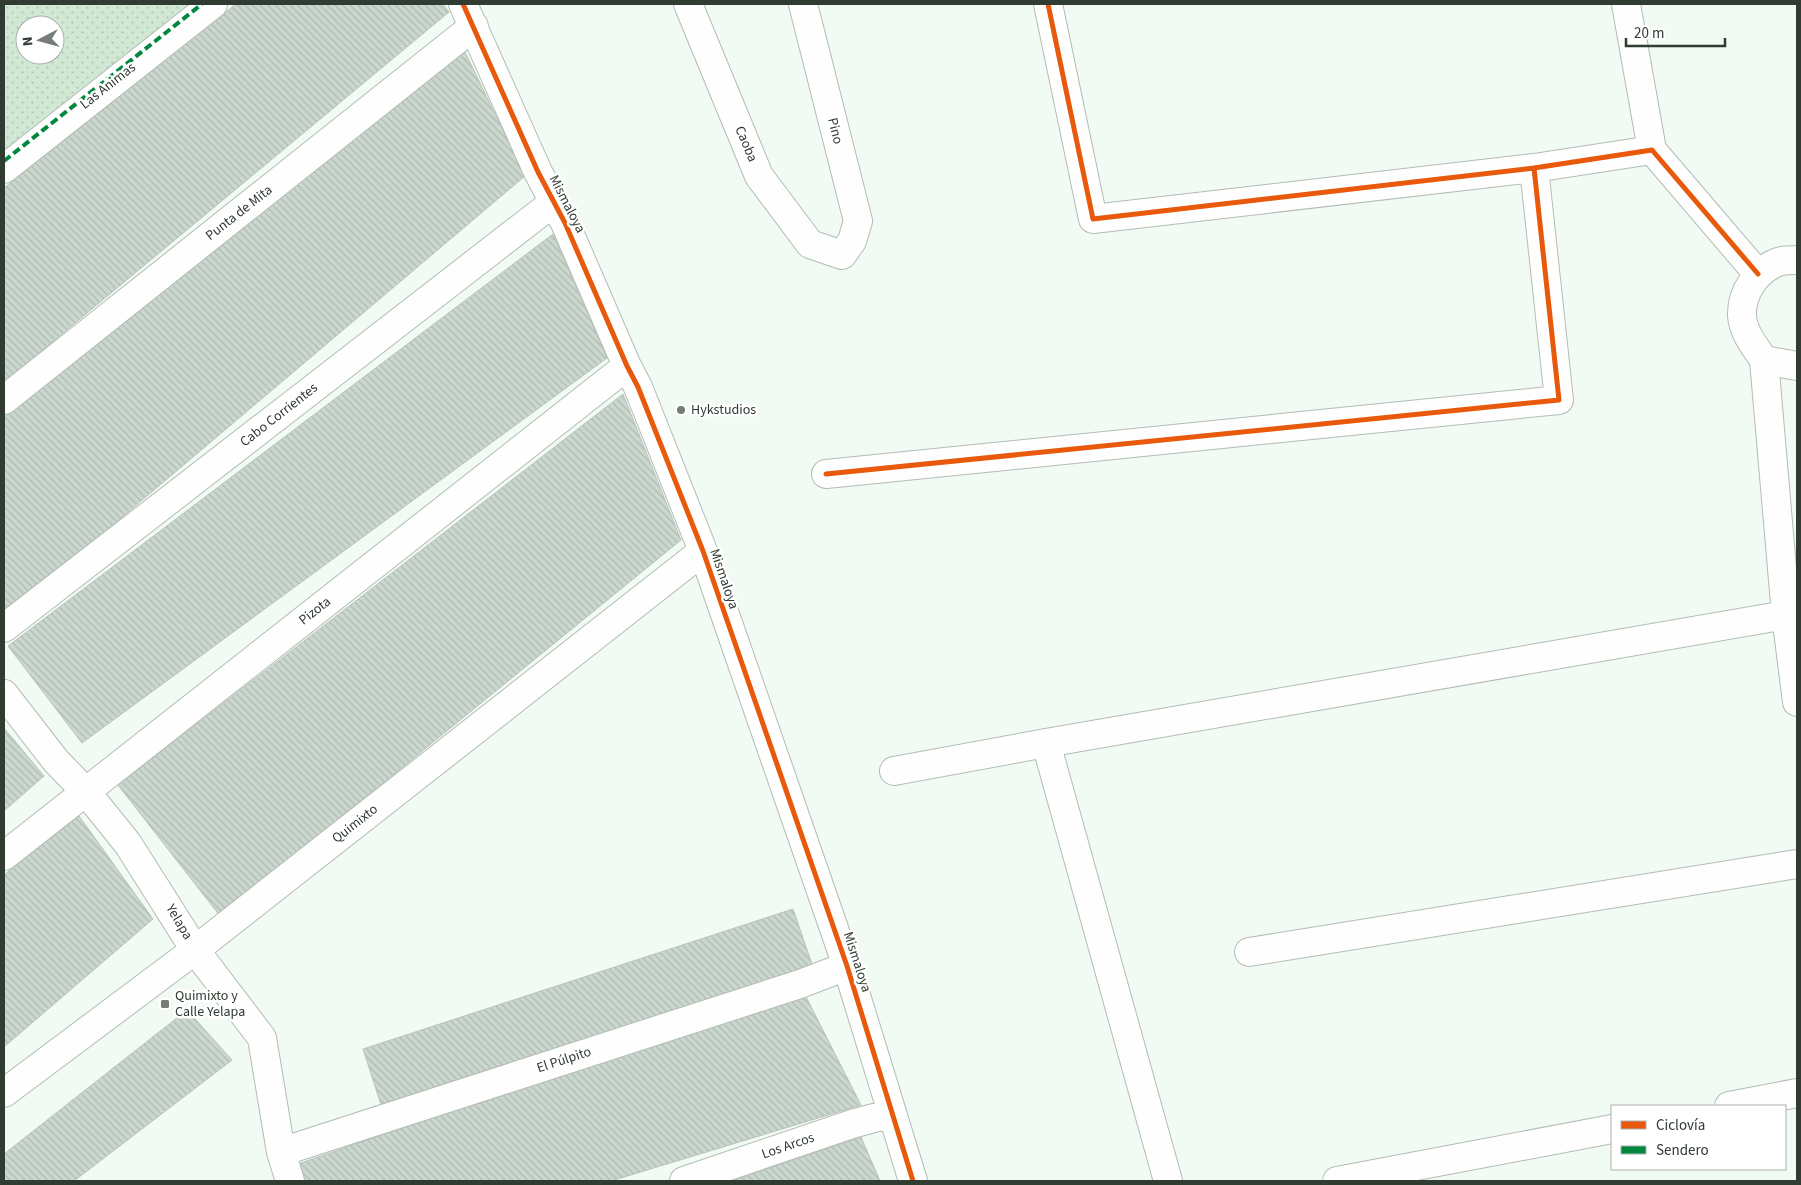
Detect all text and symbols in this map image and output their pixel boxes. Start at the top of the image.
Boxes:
north arrow [15,15,65,65]
scale bar [1626,15,1725,47]
text: 20 m [1634,23,1664,44]
text: N [18,36,38,47]
street label: Las Animas [76,58,140,114]
street label: Pino [822,116,848,146]
street label: Caoba [730,123,762,165]
street label: Mismaloya [544,172,590,236]
street label: Punta de Mita [201,180,277,246]
street label: Cabo Corrientes [236,378,322,452]
place label: Hykstudios [691,400,756,420]
marker: Hykstudios [675,404,687,416]
street label: Mismaloya [704,546,744,612]
street label: Pizota [295,592,335,630]
street label: Quimixto [328,800,382,848]
street label: Yelapa [160,900,197,944]
street label: Mismaloya [838,929,876,995]
place label: Quimixto y Calle Yelapa [175,986,245,1022]
marker: Quimixto y Calle Yelapa [159,998,171,1010]
street label: El Púlpito [534,1042,594,1078]
legend [1611,1105,1786,1170]
text: Ciclovía [1656,1115,1705,1136]
street label: Los Arcos [759,1128,817,1164]
text: Sendero [1656,1140,1709,1161]

